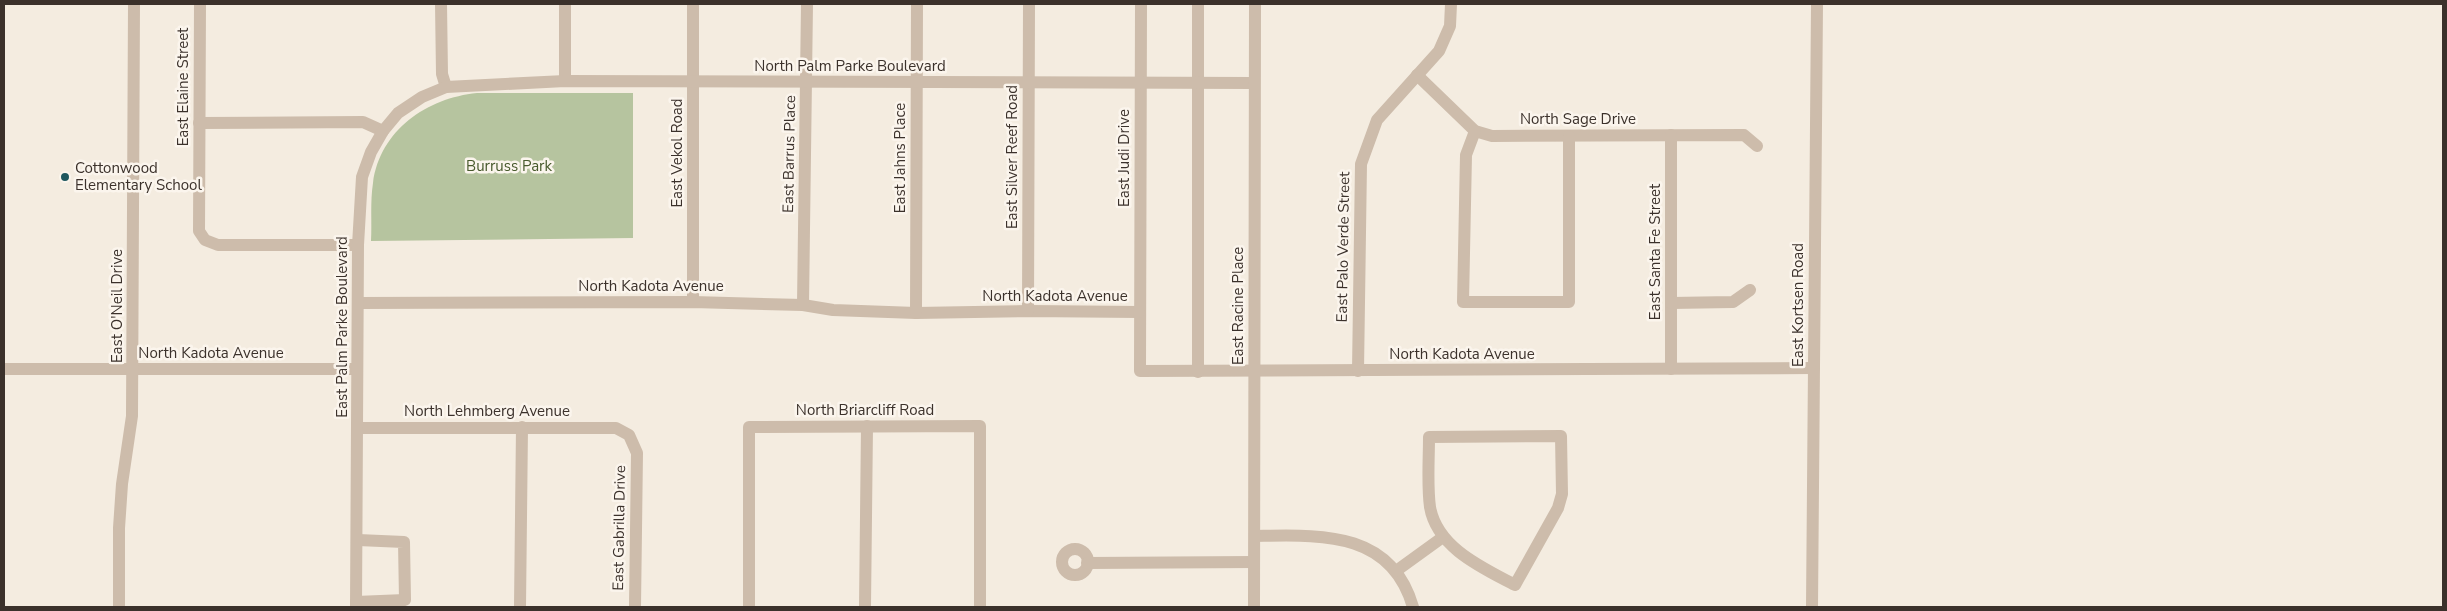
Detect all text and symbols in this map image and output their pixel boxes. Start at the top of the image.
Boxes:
street label: East Elaine Street [173,27,193,146]
street label: North Palm Parke Boulevard [754,56,946,76]
street label: East Silver Reef Road [1002,85,1022,229]
street label: East Barrus Place [778,95,800,213]
street label: East Vekol Road [667,98,687,208]
street label: East Jahns Place [890,103,910,213]
street label: East Judi Drive [1114,109,1134,207]
street label: North Sage Drive [1520,109,1636,129]
park label: Burruss Park [466,156,552,176]
place label: Cottonwood Elementary School [75,158,202,195]
marker: Cottonwood Elementary School [59,171,71,183]
street label: East Palo Verde Street [1332,171,1354,323]
street label: East Santa Fe Street [1645,183,1665,320]
street label: East Palm Parke Boulevard [332,236,352,418]
street label: East Kortsen Road [1788,243,1808,367]
street label: East Racine Place [1228,247,1248,365]
street label: East O'Neil Drive [107,249,127,363]
street label: North Kadota Avenue [578,276,724,296]
street label: North Kadota Avenue [982,286,1128,306]
street label: North Kadota Avenue [138,343,284,363]
street label: North Kadota Avenue [1389,344,1535,364]
street label: North Briarcliff Road [796,400,934,420]
street label: North Lehmberg Avenue [404,401,570,421]
street label: East Gabrilla Drive [608,465,630,591]

